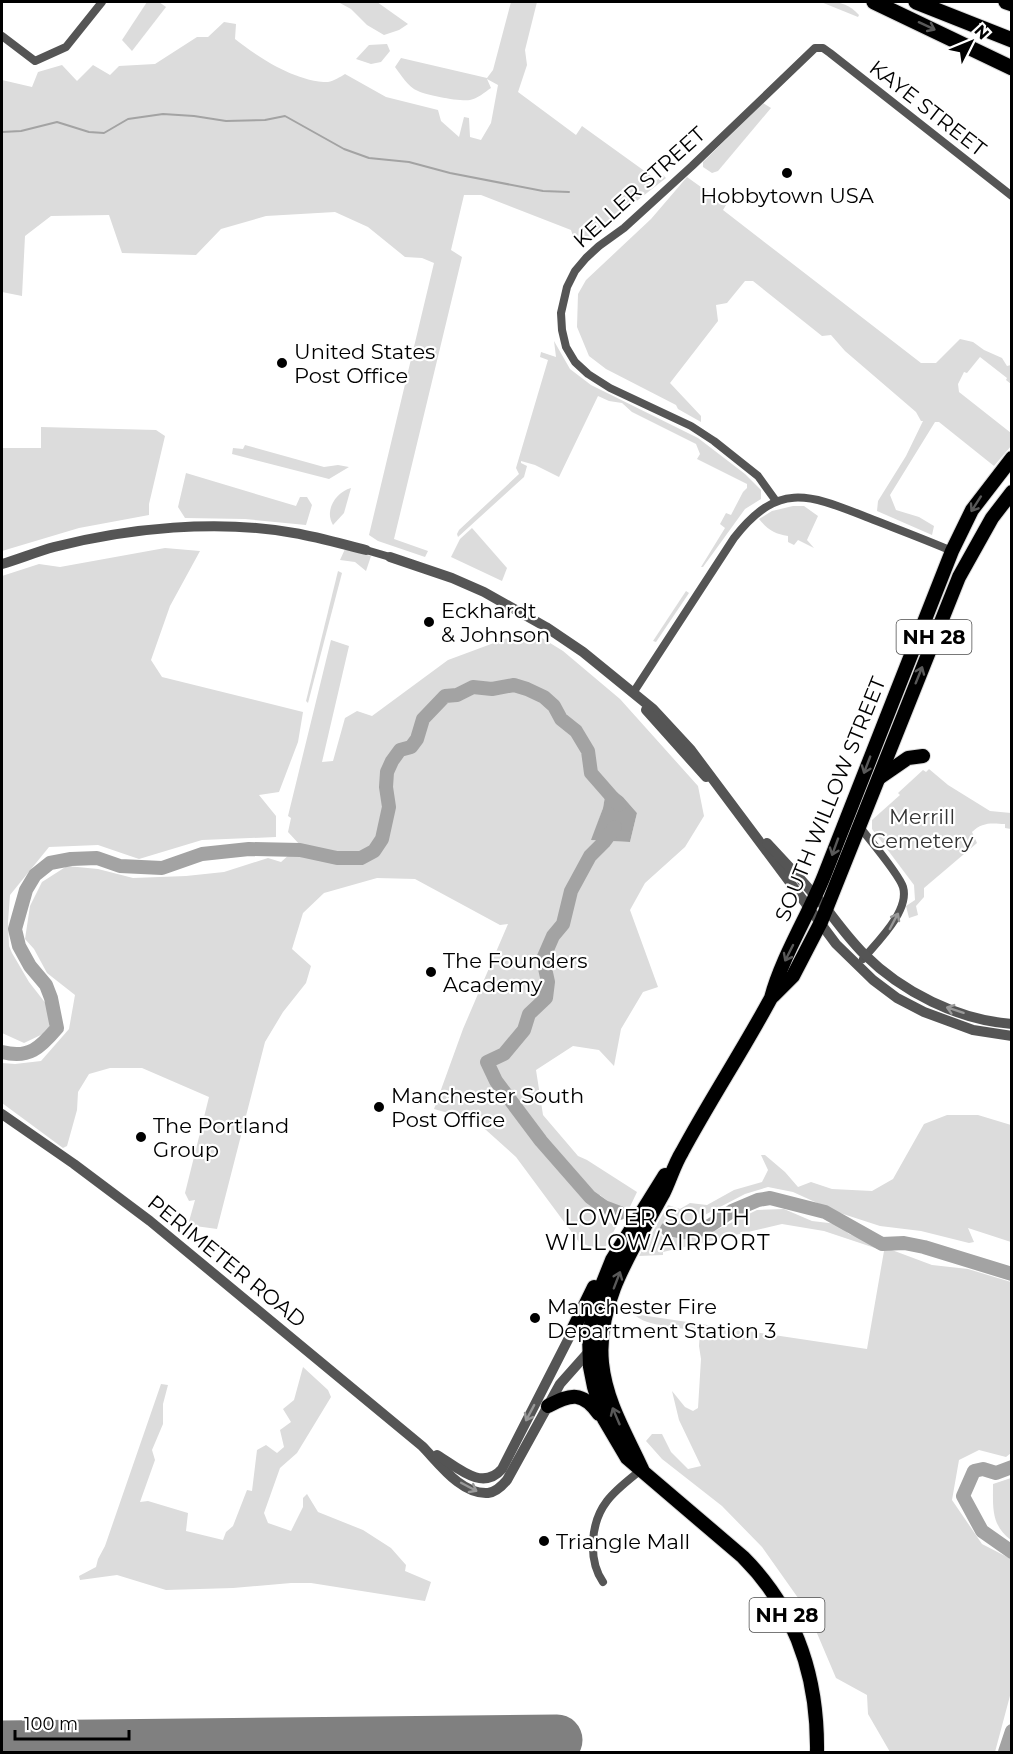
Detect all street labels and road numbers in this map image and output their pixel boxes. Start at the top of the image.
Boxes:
street label: KAYE STREET [865,55,991,161]
street label: KELLER STREET [568,121,710,253]
road number: NH 28 [896,620,972,654]
street label: SOUTH WILLOW STREET [769,673,891,925]
street label: PERIMETER ROAD [143,1190,311,1332]
road number: NH 28 [750,1598,824,1632]

